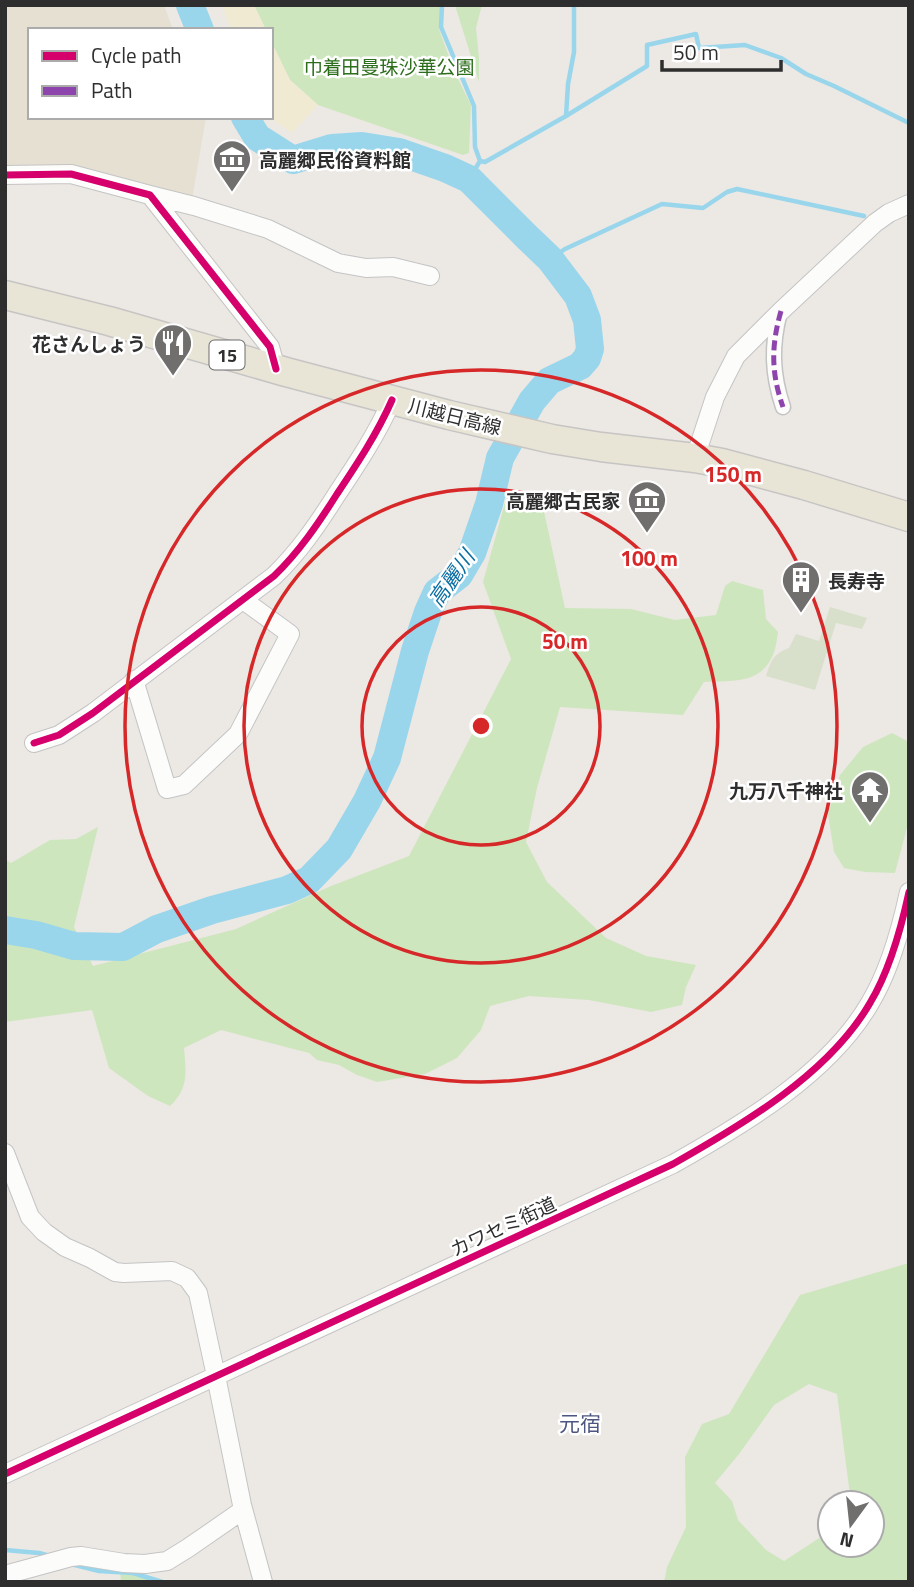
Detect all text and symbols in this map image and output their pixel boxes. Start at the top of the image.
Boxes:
legend [28,28,273,119]
scale bar [662,28,781,72]
text: 50 m [673,36,719,68]
text: Cycle path [91,39,182,71]
park label: 巾着田曼珠沙華公園 [303,52,475,81]
text: Path [91,74,133,106]
museum icon: 高麗郷民俗資料館 [211,138,253,193]
place label: 高麗郷民俗資料館 [259,145,411,174]
restaurant icon: 花さんしょう [152,322,194,377]
place label: 花さんしょう [32,329,146,358]
road number: 15 [210,340,244,370]
street label: 川越日高線 [405,390,505,442]
text: 150 m [704,458,762,490]
museum icon: 高麗郷古民家 [626,479,668,534]
place label: 高麗郷古民家 [506,486,620,515]
water label: 高麗川 [420,541,483,613]
text: 100 m [620,542,678,574]
building icon: 長寿寺 [780,559,822,614]
place label: 長寿寺 [828,566,885,595]
text: 50 m [542,625,588,657]
centre of rings [469,714,493,738]
temple icon: 九万八千神社 [849,769,891,824]
place label: 九万八千神社 [729,776,843,805]
street label: カワセミ街道 [445,1189,561,1263]
district label: 元宿 [559,1407,601,1439]
north arrow [816,1489,886,1559]
text: N [836,1525,857,1557]

